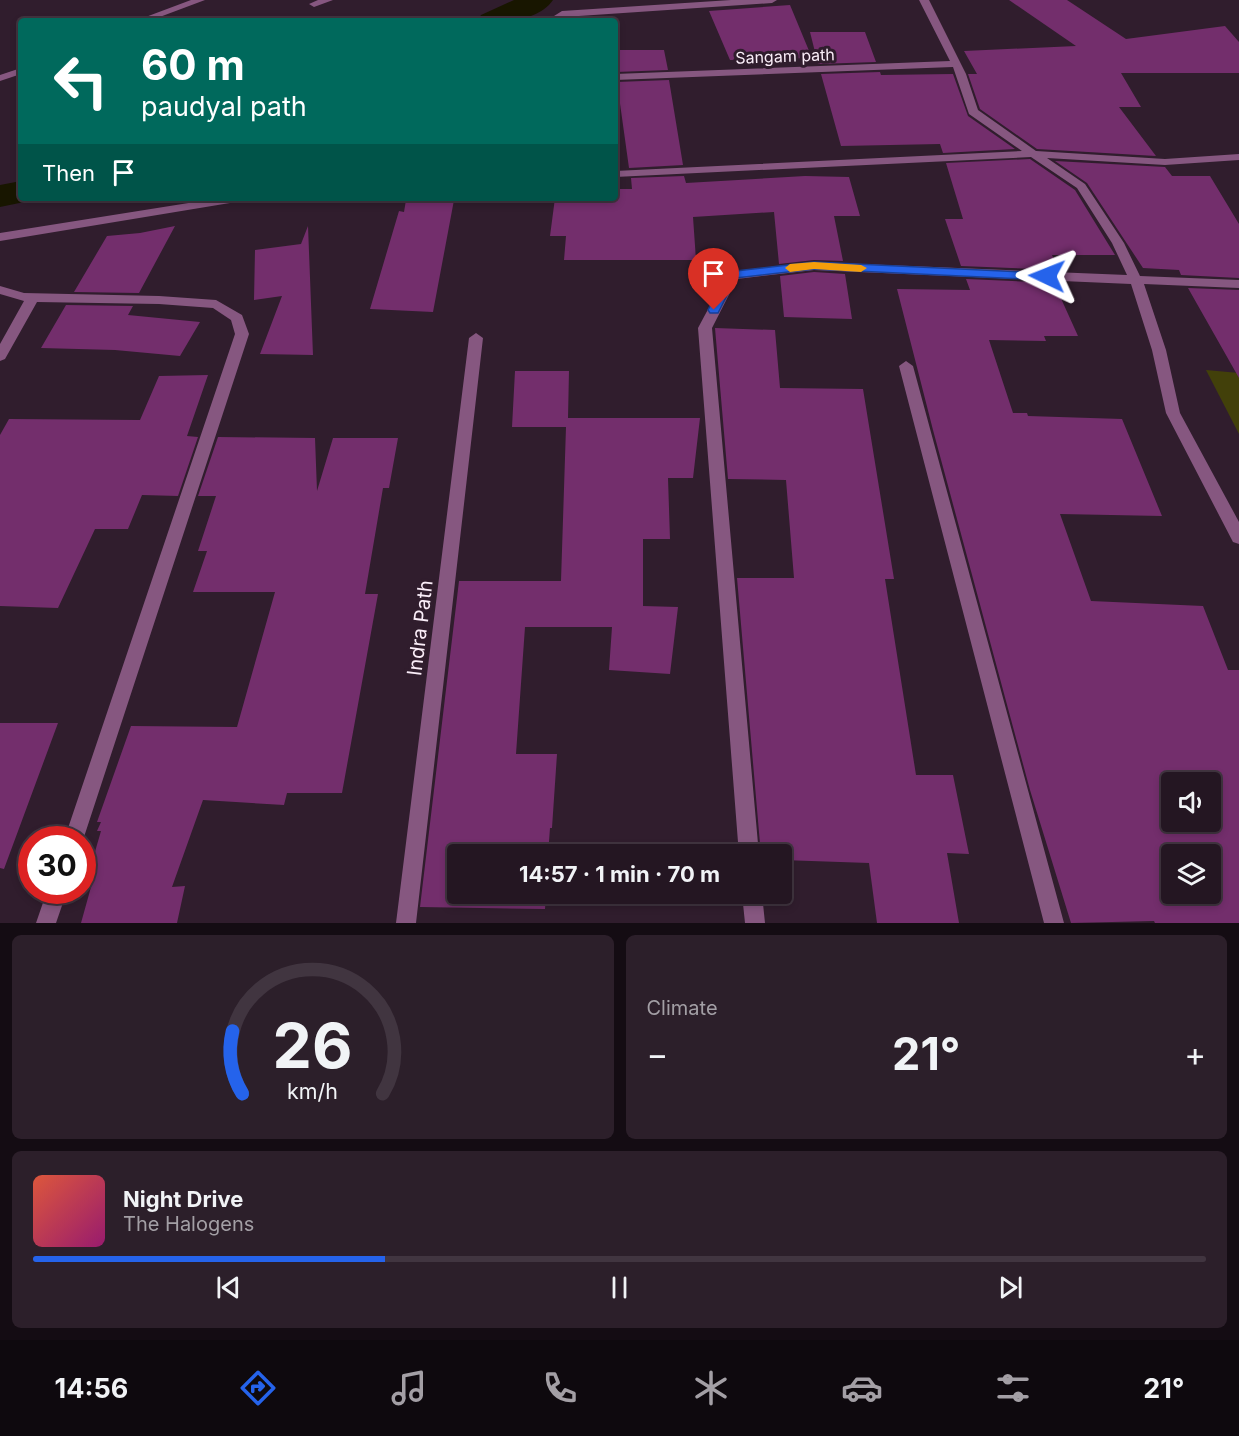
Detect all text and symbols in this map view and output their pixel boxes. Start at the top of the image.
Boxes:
text: 60 m [141,39,245,90]
icon: left [42,42,120,120]
street label: Sangam path [735,44,835,68]
text: paudyal path [141,90,307,123]
icon: arrive [107,156,140,189]
text: Then [42,160,95,186]
position arrow [1015,244,1079,308]
pin [688,248,739,310]
icon: arrive [697,257,730,290]
street label: Indra Path [402,579,438,677]
map controls [1161,772,1221,904]
button: sound [1161,772,1221,832]
speed limit sign: 30 [18,826,96,904]
button: layers [1161,844,1221,904]
text: 14:57 · 1 min · 70 m [519,861,720,887]
text: Climate [647,996,718,1020]
text: 26 [273,1008,353,1083]
text: 21° [892,1026,960,1081]
text: − [647,1034,668,1074]
text: + [1184,1034,1206,1074]
text: km/h [287,1078,338,1104]
text: Night Drive [123,1186,243,1212]
text: The Halogens [123,1212,254,1236]
icon: previous [212,1271,245,1304]
icon: pause [603,1271,636,1304]
icon: next [994,1271,1027,1304]
icon: directions [237,1367,279,1409]
icon: music [388,1367,430,1409]
icon: phone [539,1367,581,1409]
icon: climate [690,1367,732,1409]
icon: car [841,1367,883,1409]
icon: filters [992,1367,1034,1409]
text: 14:56 [55,1372,128,1405]
text: 21° [1143,1372,1184,1405]

